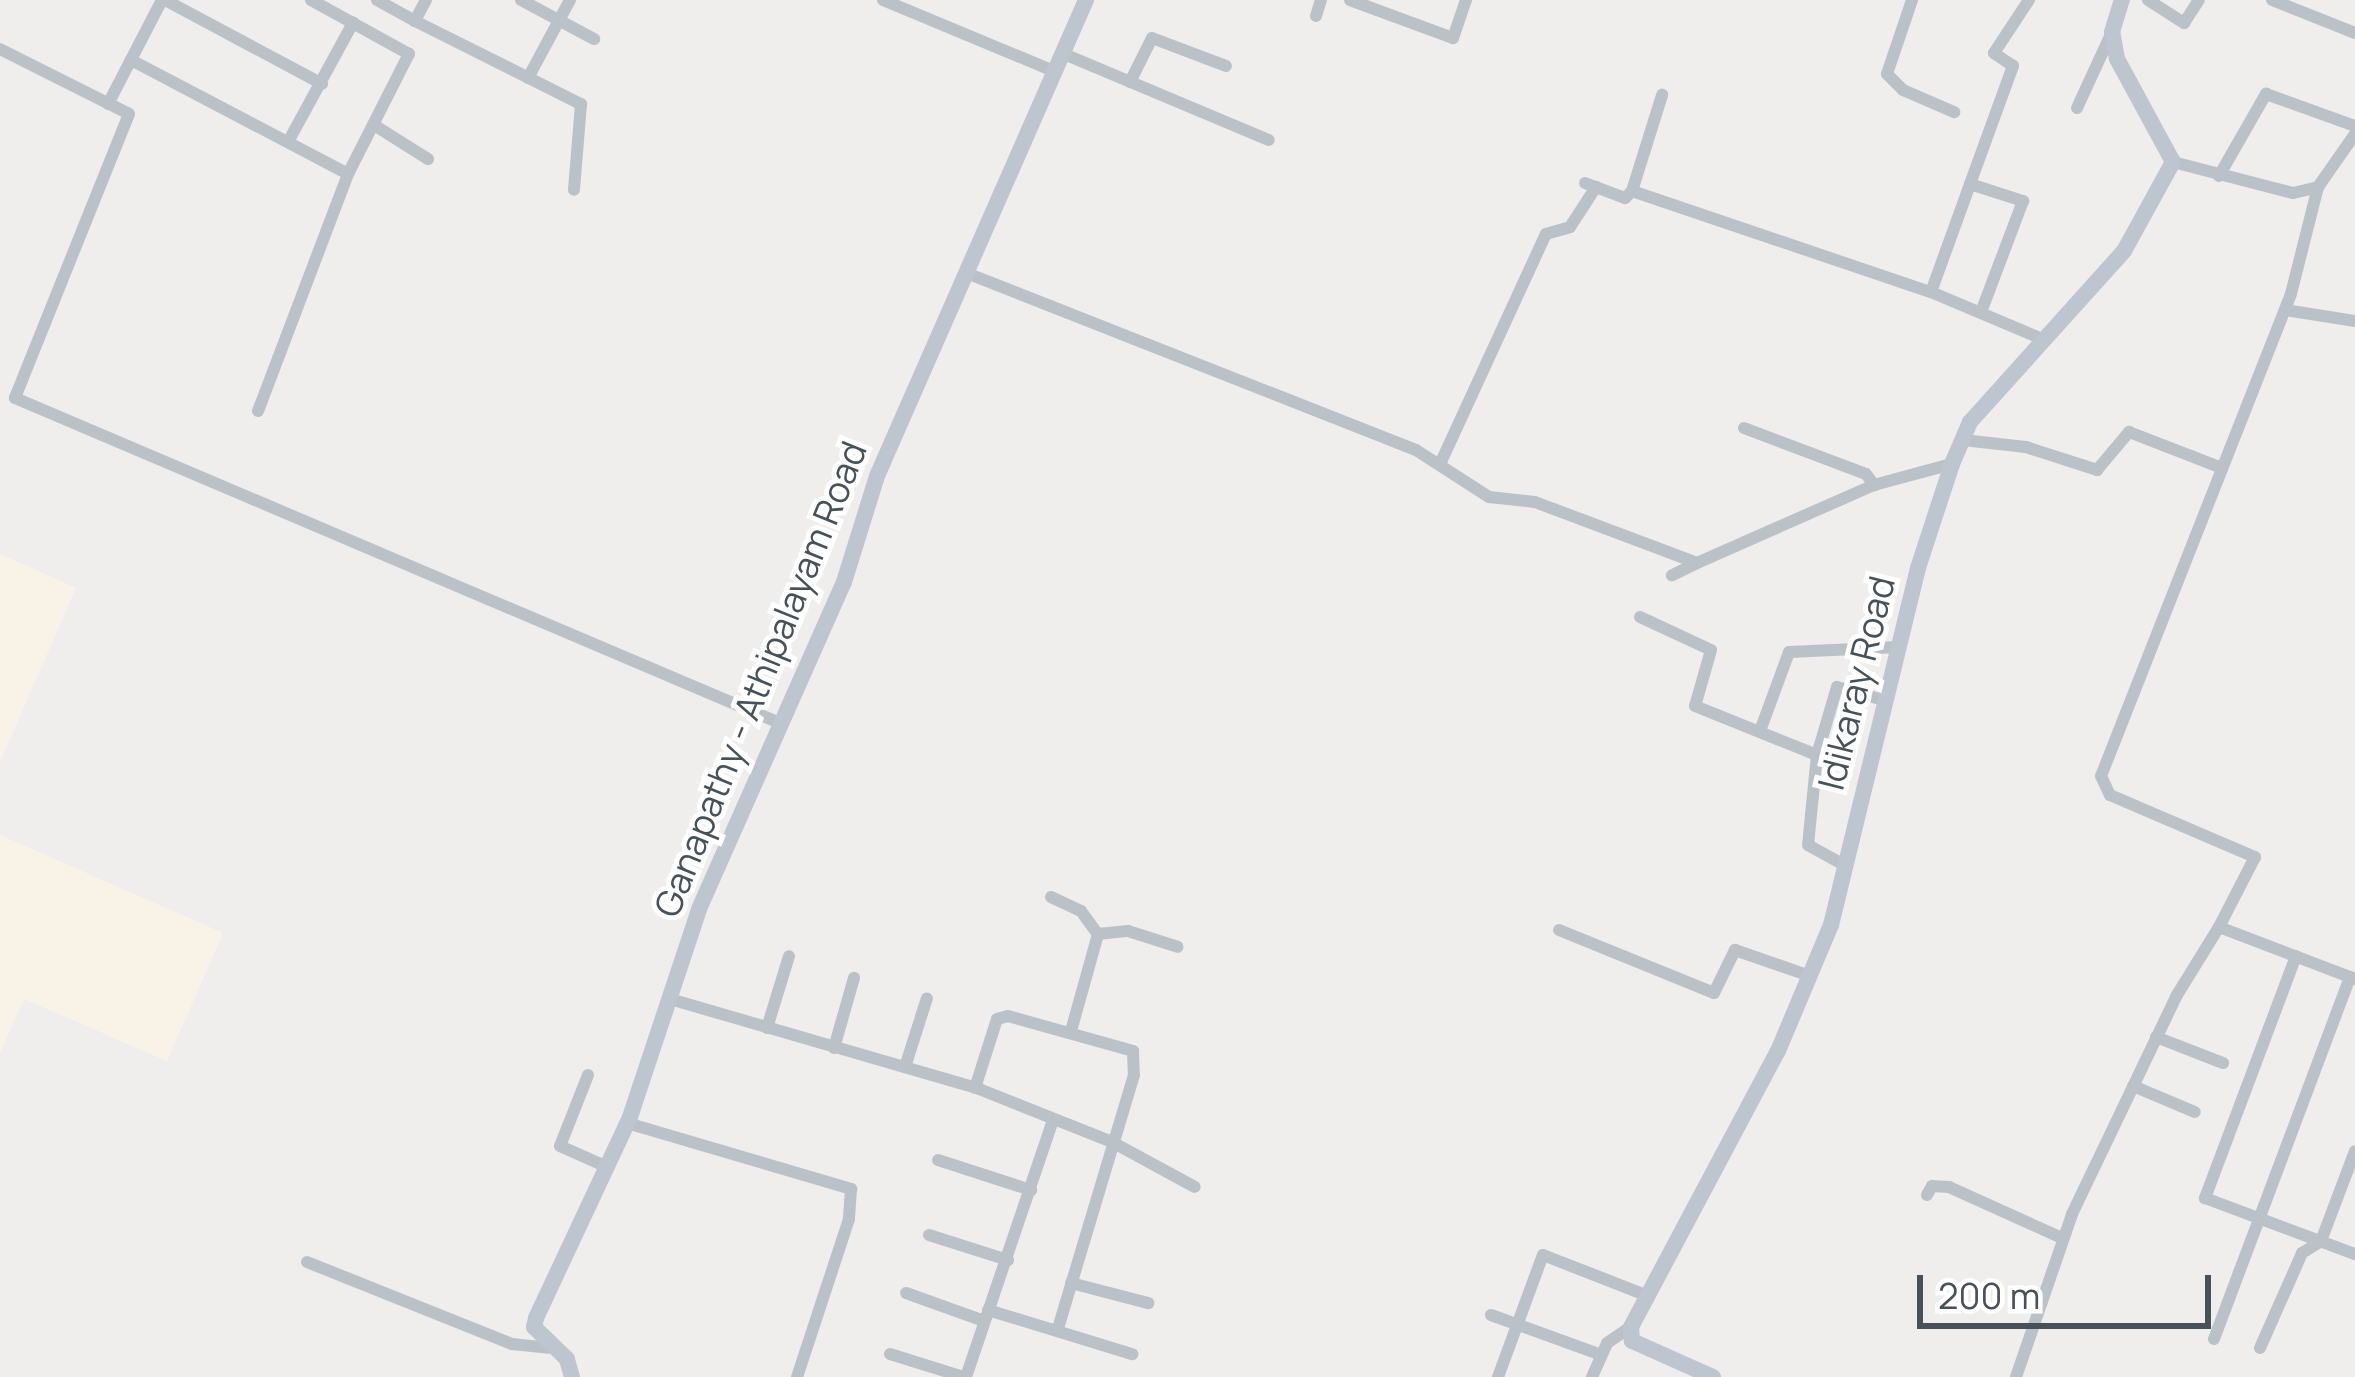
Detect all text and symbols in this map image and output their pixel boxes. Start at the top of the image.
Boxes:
street label: Ganapathy - Athipalayam Road [645,435,875,923]
street label: Idikaray Road [1809,572,1903,794]
scale bar [1923,1251,2217,1325]
text: 200 m [1938,1271,2040,1320]

